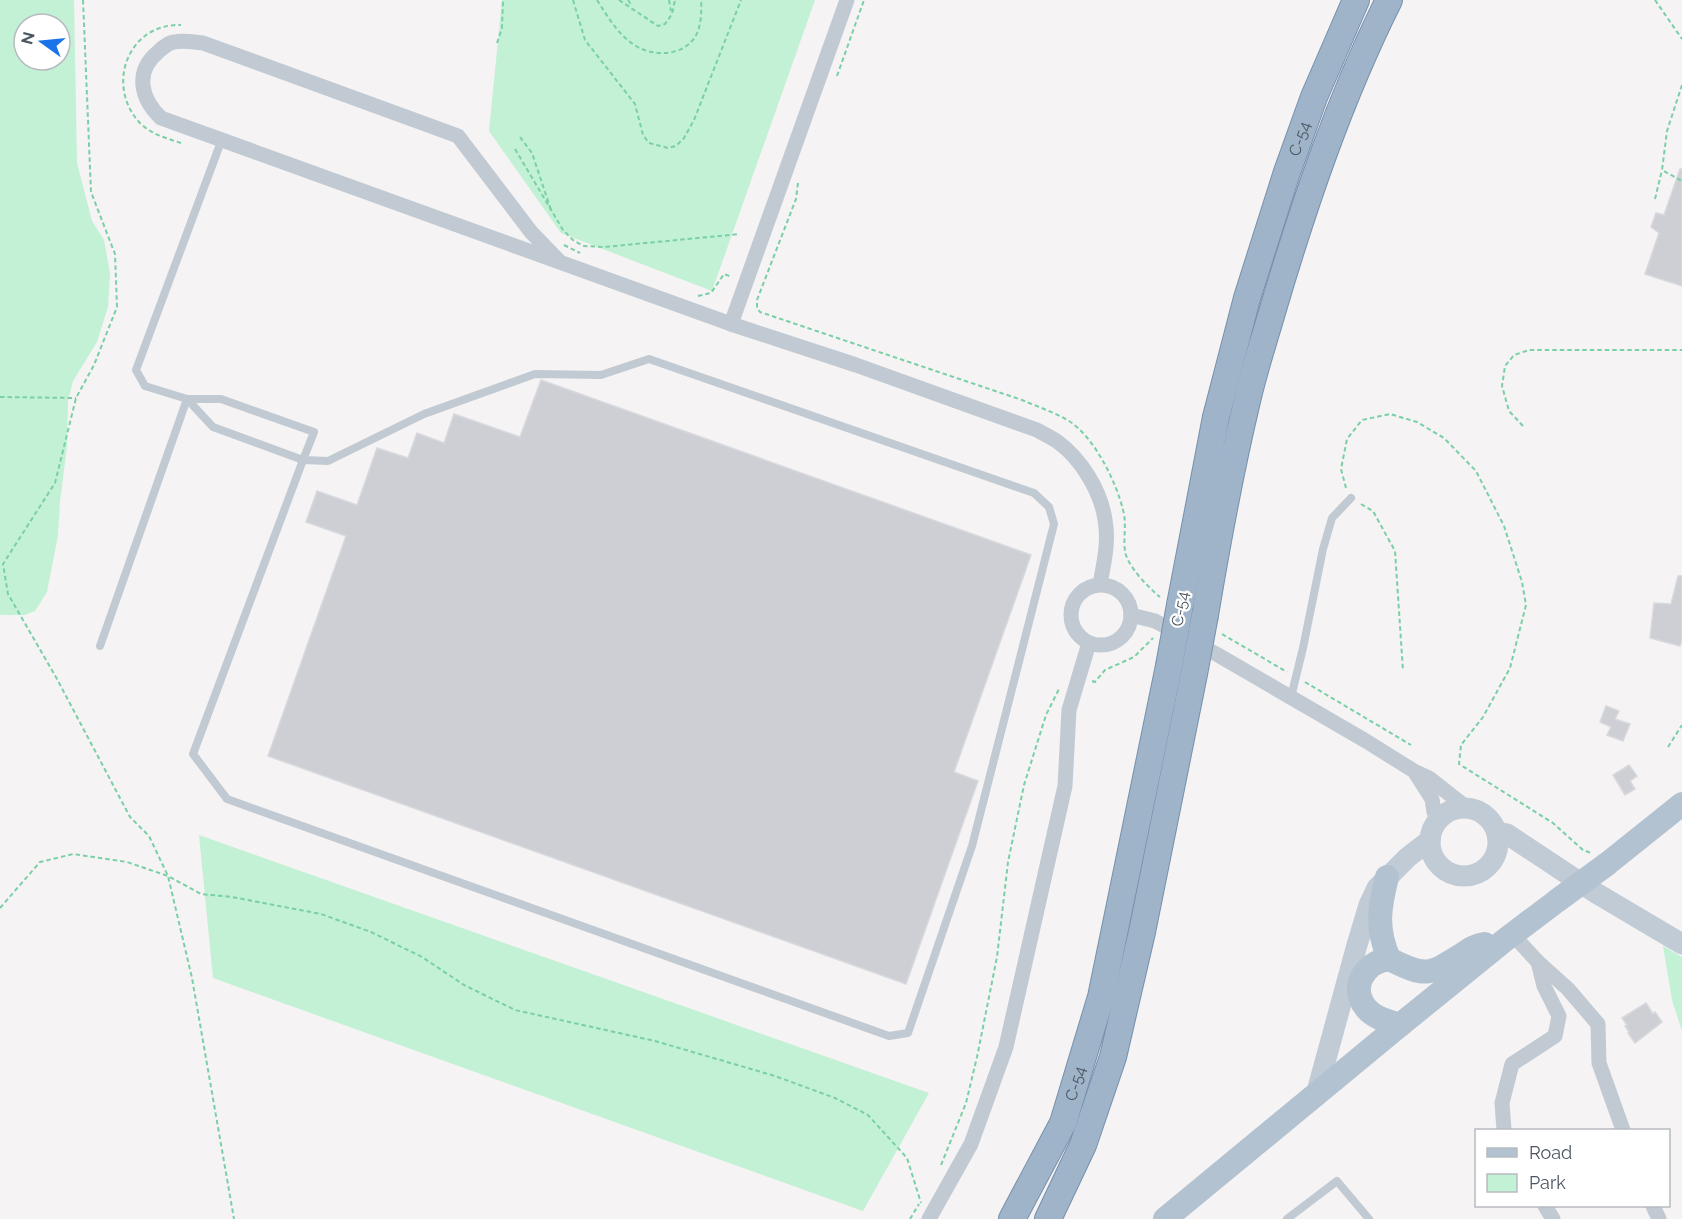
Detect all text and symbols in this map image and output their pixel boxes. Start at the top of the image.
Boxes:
north arrow [12,12,72,72]
text: N [17,30,39,47]
street label: C-54 [1284,119,1314,158]
street label: C-54 [1167,590,1193,628]
street label: C-54 [1061,1064,1089,1103]
legend [1475,1129,1670,1207]
text: Road [1529,1142,1572,1163]
text: Park [1529,1172,1566,1193]

